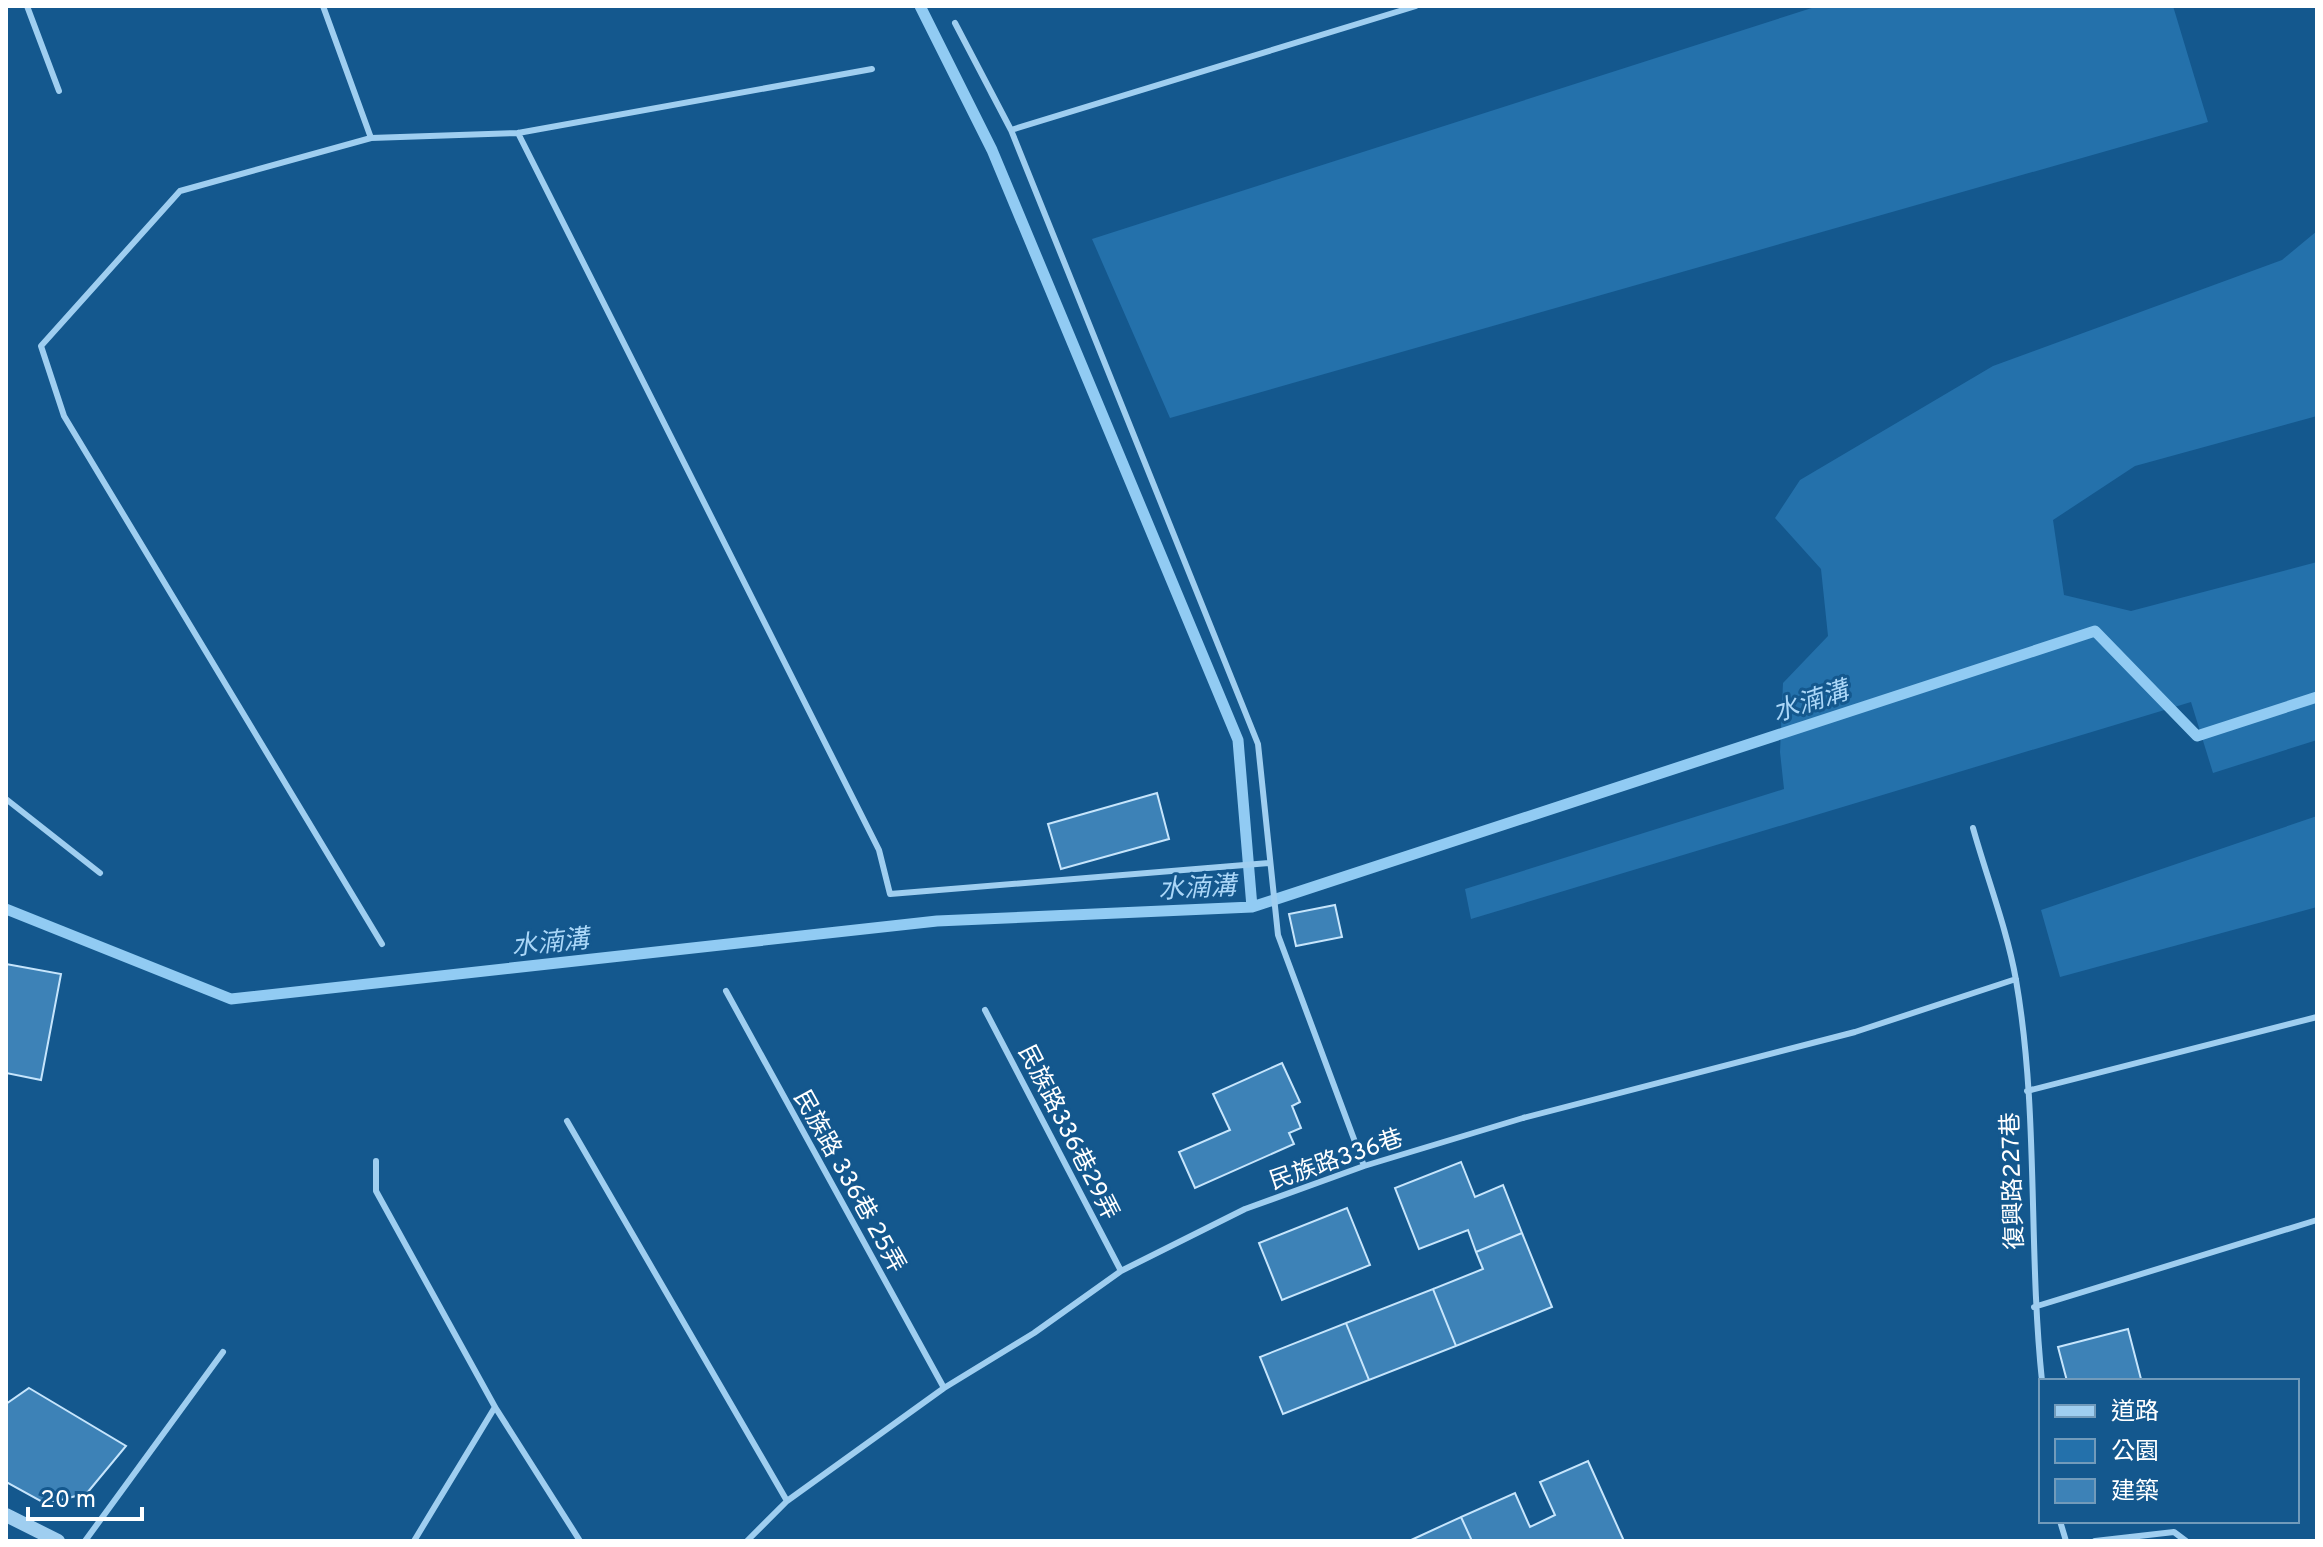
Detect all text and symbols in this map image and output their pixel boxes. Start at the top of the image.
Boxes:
water label: 水湳溝 [1769,674,1857,731]
water label: 水湳溝 [1157,871,1241,908]
water label: 水湳溝 [510,924,595,965]
street label: 民族路336巷29弄 [1010,1040,1124,1225]
street label: 民族路 336巷 25弄 [786,1085,911,1279]
street label: 復興路227巷 [1997,1112,2031,1250]
street label: 民族路336巷 [1266,1124,1407,1198]
legend [2039,1379,2299,1523]
text: 道路 [2111,1398,2159,1428]
text: 公園 [2111,1438,2159,1468]
scale bar [28,1471,142,1521]
text: 建築 [2111,1478,2159,1508]
text: 20 m [40,1486,96,1516]

